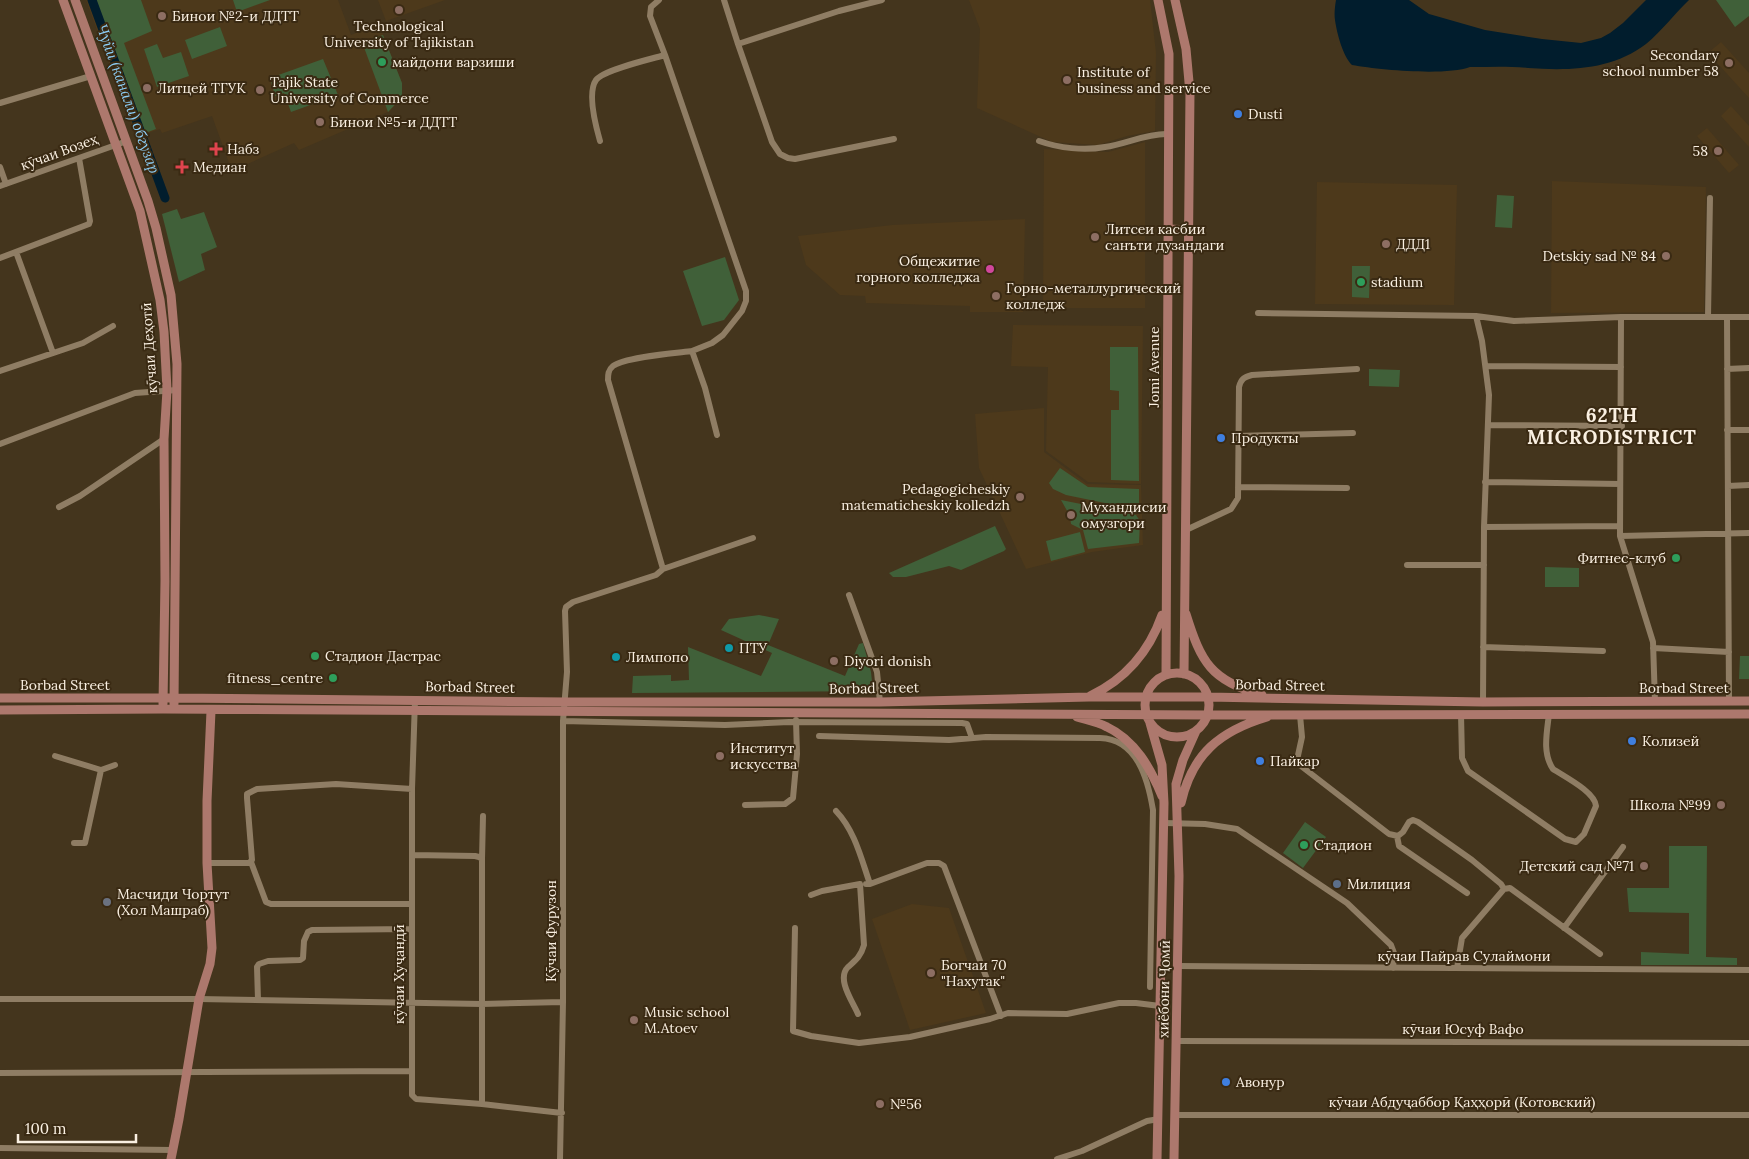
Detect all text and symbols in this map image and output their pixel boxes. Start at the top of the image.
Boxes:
marker: Technological University of Tajikistan [393,4,405,16]
place label: Бинои №2-и ДДТТ [172,7,299,25]
marker: Бинои №2-и ДДТТ [156,10,168,22]
place label: Technological University of Tajikistan [324,17,474,51]
water label: Чуйи (канали) обгузар [92,22,164,176]
place label: Secondary school number 58 [1602,46,1720,80]
place label: майдони варзиши [392,53,515,71]
marker: майдони варзиши [376,56,388,68]
marker: Secondary school number 58 [1723,57,1735,69]
place label: Institute of business and service [1077,63,1211,97]
place label: Tajik State University of Commerce [270,73,429,107]
marker: Institute of business and service [1061,74,1073,86]
place label: Литцей ТГУК [157,79,246,97]
marker: Литцей ТГУК [141,82,153,94]
marker: Tajik State University of Commerce [254,84,266,96]
place label: Dusti [1248,105,1283,123]
marker: Dusti [1232,108,1244,120]
place label: Бинои №5-и ДДТТ [330,113,457,131]
marker: Бинои №5-и ДДТТ [314,116,326,128]
street label: кӯчаи Возеҳ [18,130,101,174]
place label: Набз [227,140,260,158]
marker: Набз [209,142,223,156]
place label: 58 [1693,142,1708,160]
marker: 58 [1712,145,1724,157]
place label: Медиан [193,158,247,176]
marker: Медиан [175,160,189,174]
place label: Литсеи касбии санъти дузандаги [1105,220,1225,254]
marker: Литсеи касбии санъти дузандаги [1089,231,1101,243]
place label: ДДД1 [1396,235,1430,253]
marker: ДДД1 [1380,238,1392,250]
place label: Detskiy sad № 84 [1543,247,1656,265]
marker: Detskiy sad № 84 [1660,250,1672,262]
place label: Общежитие горного колледжа [856,252,980,286]
marker: Общежитие горного колледжа [984,263,996,275]
place label: stadium [1371,273,1424,291]
marker: stadium [1355,276,1367,288]
place label: Горно-металлургический колледж [1006,279,1181,313]
marker: Горно-металлургический колледж [990,290,1002,302]
street label: кӯчаи Деҳотӣ [137,302,161,394]
street label: Jomi Avenue [1145,326,1163,409]
district label: 62TH MICRODISTRICT [1527,403,1697,449]
place label: Продукты [1231,429,1299,447]
marker: Продукты [1215,432,1227,444]
place label: Pedagogicheskiy matematicheskiy kolledzh [841,480,1011,514]
marker: Pedagogicheskiy matematicheskiy kolledzh [1014,491,1026,503]
place label: Мухандисии омузгори [1081,498,1167,532]
marker: Мухандисии омузгори [1065,509,1077,521]
place label: Фитнес-клуб [1578,549,1666,567]
marker: Фитнес-клуб [1670,552,1682,564]
place label: ПТУ [739,639,768,657]
marker: ПТУ [723,642,735,654]
place label: Стадион Дастрас [325,647,441,665]
place label: Лимпопо [626,648,688,666]
marker: Стадион Дастрас [309,650,321,662]
marker: Лимпопо [610,651,622,663]
place label: Diyori donish [844,652,931,670]
marker: Diyori donish [828,655,840,667]
place label: fitness_centre [227,669,323,687]
marker: fitness_centre [327,672,339,684]
street label: Borbad Street [1235,675,1326,695]
street label: Borbad Street [20,676,111,694]
street label: Borbad Street [425,677,516,697]
street label: Borbad Street [829,678,920,698]
street label: Borbad Street [1639,679,1730,697]
place label: Колизей [1642,732,1700,750]
marker: Колизей [1626,735,1638,747]
place label: Институт искусства [730,739,797,773]
marker: Институт искусства [714,750,726,762]
place label: Пайкар [1270,752,1320,770]
marker: Пайкар [1254,755,1266,767]
place label: Школа №99 [1630,796,1711,814]
marker: Школа №99 [1715,799,1727,811]
place label: Стадион [1314,836,1372,854]
marker: Стадион [1298,839,1310,851]
place label: Детский сад №71 [1519,857,1634,875]
marker: Детский сад №71 [1638,860,1650,872]
place label: Милиция [1347,875,1411,893]
marker: Милиция [1331,878,1343,890]
street label: Кӯчаи Фурузон [542,880,560,982]
place label: Масчиди Чортут (Хол Машраб) [117,885,229,919]
marker: Масчиди Чортут (Хол Машраб) [101,896,113,908]
street label: кӯчаи Хуҷандӣ [390,924,408,1024]
street label: хиёбони Ҷомӣ [1154,940,1174,1038]
street label: кӯчаи Пайрав Сулаймони [1378,947,1551,965]
place label: Богчаи 70 "Нахутак" [941,956,1007,990]
marker: Богчаи 70 "Нахутак" [925,967,937,979]
place label: Music school M.Atoev [644,1003,729,1037]
marker: Music school M.Atoev [628,1014,640,1026]
street label: кӯчаи Юсуф Вафо [1402,1020,1524,1038]
place label: Авонур [1235,1073,1285,1091]
marker: Авонур [1220,1076,1232,1088]
street label: кӯчаи Абдуҷаббор Қаҳҳорӣ (Котовский) [1329,1093,1595,1111]
place label: №56 [890,1095,922,1113]
marker: №56 [874,1098,886,1110]
scale bar [18,1112,135,1144]
text: 100 m [25,1119,66,1138]

